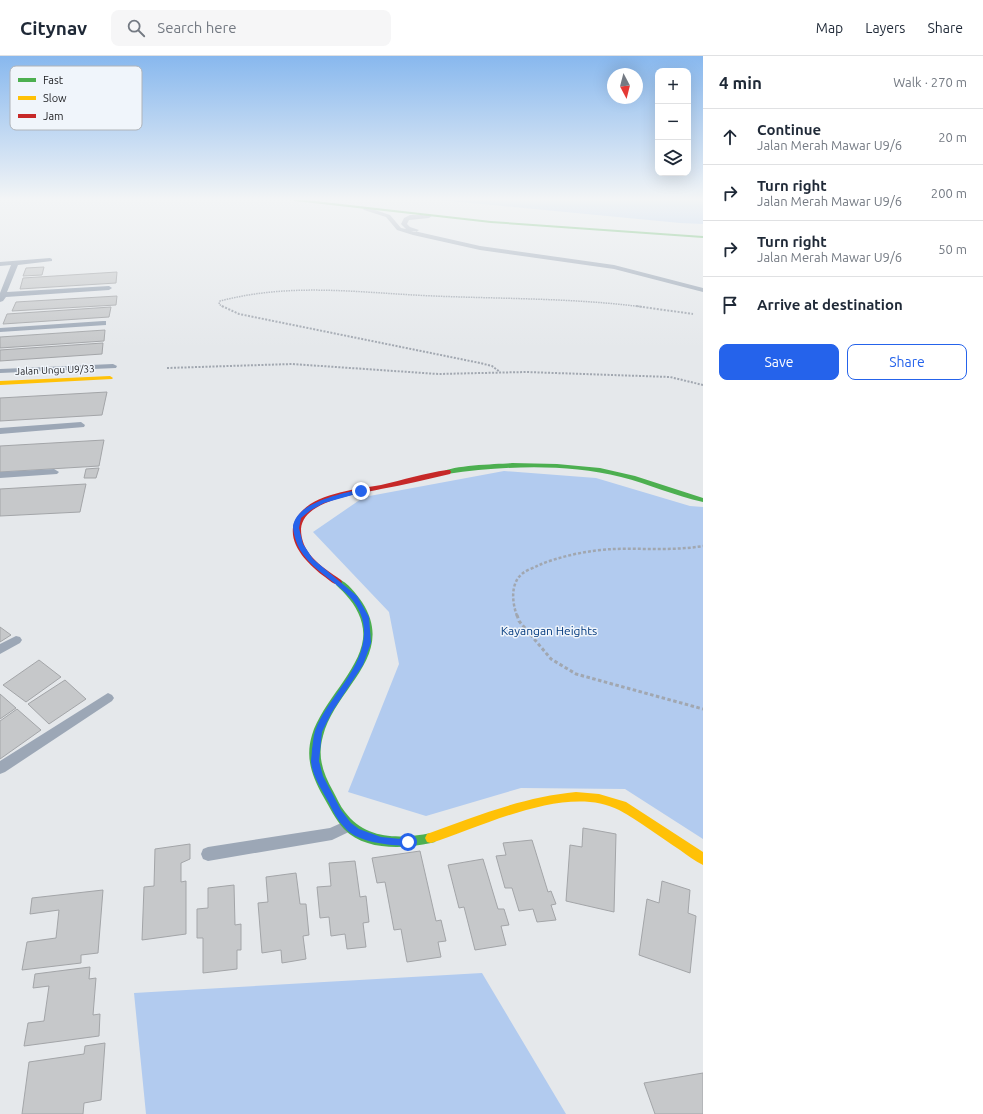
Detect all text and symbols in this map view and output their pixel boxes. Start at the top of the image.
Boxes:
search box [111,10,391,46]
text: Citynav [20,17,87,39]
icon: search [125,17,147,39]
text: Search here [157,19,237,36]
text: Map [816,20,843,36]
text: Layers [865,20,905,36]
text: Share [927,20,963,36]
legend [10,66,142,130]
north arrow [607,68,643,104]
map controls [655,68,691,176]
button: + [655,68,691,104]
text: 4 min [719,73,762,92]
text: Fast [43,74,64,86]
text: Walk · 270 m [893,75,967,89]
text: Slow [43,92,67,104]
button: − [655,104,691,140]
text: Jam [43,110,64,122]
text: Continue [757,121,821,138]
icon: ahead [719,126,741,148]
text: 20 m [938,130,967,144]
text: Jalan Merah Mawar U9/6 [757,138,902,152]
button: layers [655,140,691,176]
text: Turn right [757,177,827,194]
icon: right [719,182,741,204]
text: 200 m [931,186,967,200]
text: Jalan Merah Mawar U9/6 [757,194,902,208]
text: Turn right [757,233,827,250]
icon: right [719,238,741,260]
text: 50 m [938,242,967,256]
text: Jalan Merah Mawar U9/6 [757,250,902,264]
icon: arrive [719,294,741,316]
text: Arrive at destination [757,296,903,313]
button: Save [719,344,839,380]
button: Share [847,344,967,380]
street label: Jalan Ungu U9/33 [15,363,95,377]
route end [352,482,370,500]
park label: Kayangan Heights [501,624,597,637]
route start [399,833,417,851]

